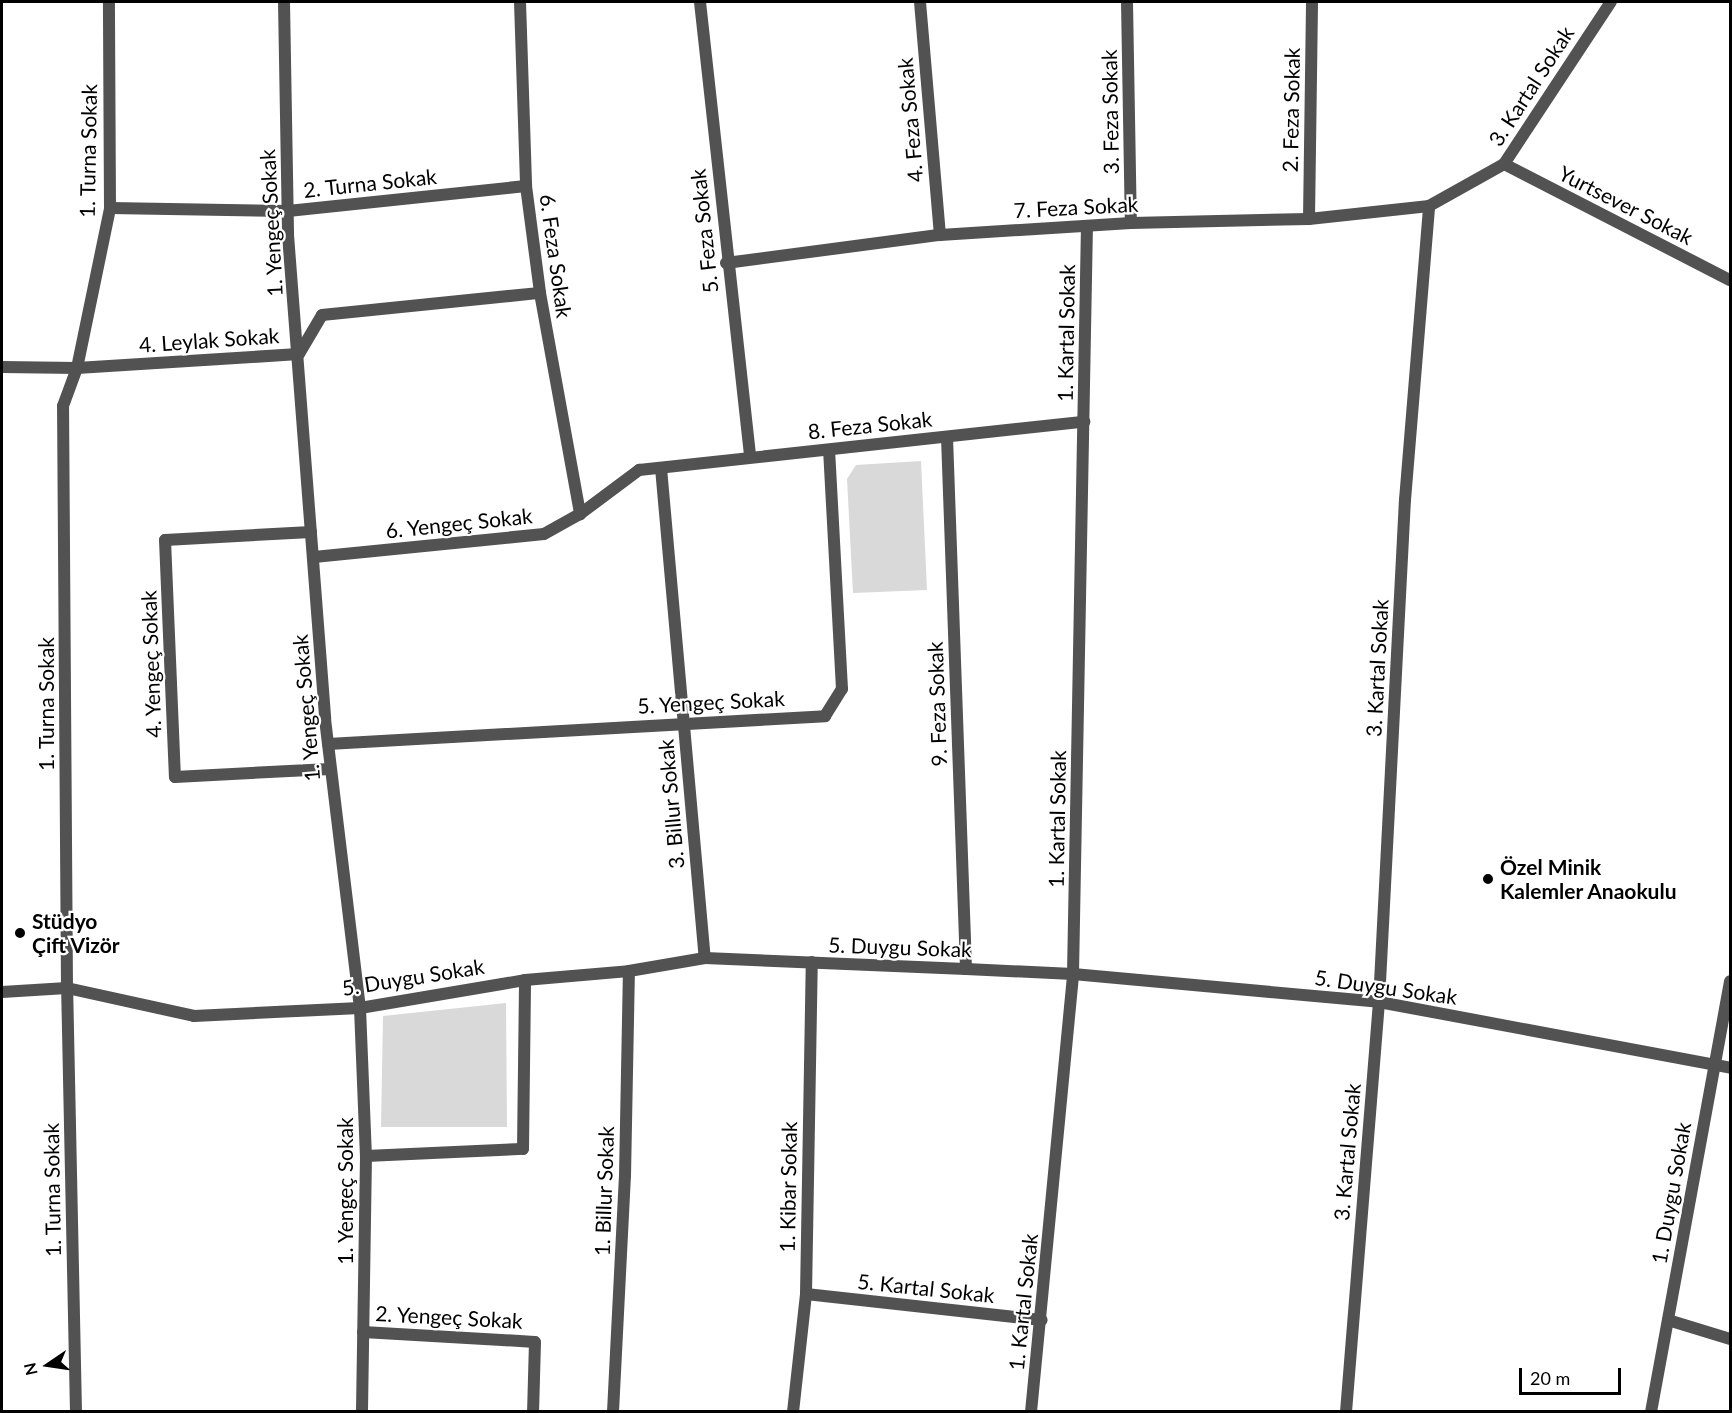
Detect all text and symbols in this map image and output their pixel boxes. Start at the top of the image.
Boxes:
street label: 3. Kartal Sokak [1483,21,1579,151]
street label: 2. Feza Sokak [1277,47,1305,173]
street label: 3. Feza Sokak [1096,49,1124,175]
street label: 4. Feza Sokak [892,57,928,183]
street label: 1. Turna Sokak [74,83,102,219]
street label: 1. Yengeç Sokak [255,148,287,298]
street label: Yurtsever Sokak [1554,160,1698,250]
street label: 2. Turna Sokak [302,163,438,203]
street label: 5. Feza Sokak [685,168,723,294]
street label: 7. Feza Sokak [1013,191,1139,223]
street label: 6. Feza Sokak [535,192,577,320]
street label: 1. Kartal Sokak [1052,264,1080,402]
street label: 4. Leylak Sokak [138,323,280,357]
street label: 8. Feza Sokak [807,406,933,444]
street label: 6. Yengeç Sokak [384,503,534,543]
street label: 4. Yengeç Sokak [136,589,166,739]
street label: 3. Kartal Sokak [1361,599,1393,737]
street label: 1. Yengeç Sokak [287,633,325,783]
street label: 1. Turna Sokak [33,637,59,771]
street label: 9. Feza Sokak [922,641,952,767]
street label: 5. Yengeç Sokak [636,686,786,718]
street label: 3. Billur Sokak [653,738,689,870]
street label: 1. Kartal Sokak [1043,750,1071,888]
place label: Özel Minik Kalemler Anaokulu [1500,854,1678,904]
marker: Özel Minik Kalemler Anaokulu [1481,872,1495,886]
place label: Stüdyo Çift Vizör [32,908,120,958]
marker: Stüdyo Çift Vizör [13,926,27,940]
street label: 5. Duygu Sokak [828,932,972,962]
street label: 5. Duygu Sokak [340,953,486,1001]
street label: 5. Duygu Sokak [1313,965,1459,1009]
street label: 3. Kartal Sokak [1328,1082,1366,1222]
street label: 1. Yengeç Sokak [332,1117,358,1265]
street label: 1. Duygu Sokak [1646,1120,1696,1266]
street label: 1. Kibar Sokak [774,1121,802,1253]
street label: 1. Turna Sokak [38,1122,66,1258]
street label: 1. Billur Sokak [589,1125,619,1257]
street label: 1. Kartal Sokak [1003,1232,1043,1372]
street label: 5. Kartal Sokak [856,1268,996,1308]
street label: 2. Yengeç Sokak [374,1301,524,1333]
north arrow [18,1335,78,1395]
scale bar [1522,1356,1624,1394]
text: N [19,1361,41,1377]
text: 20 m [1530,1367,1570,1389]

